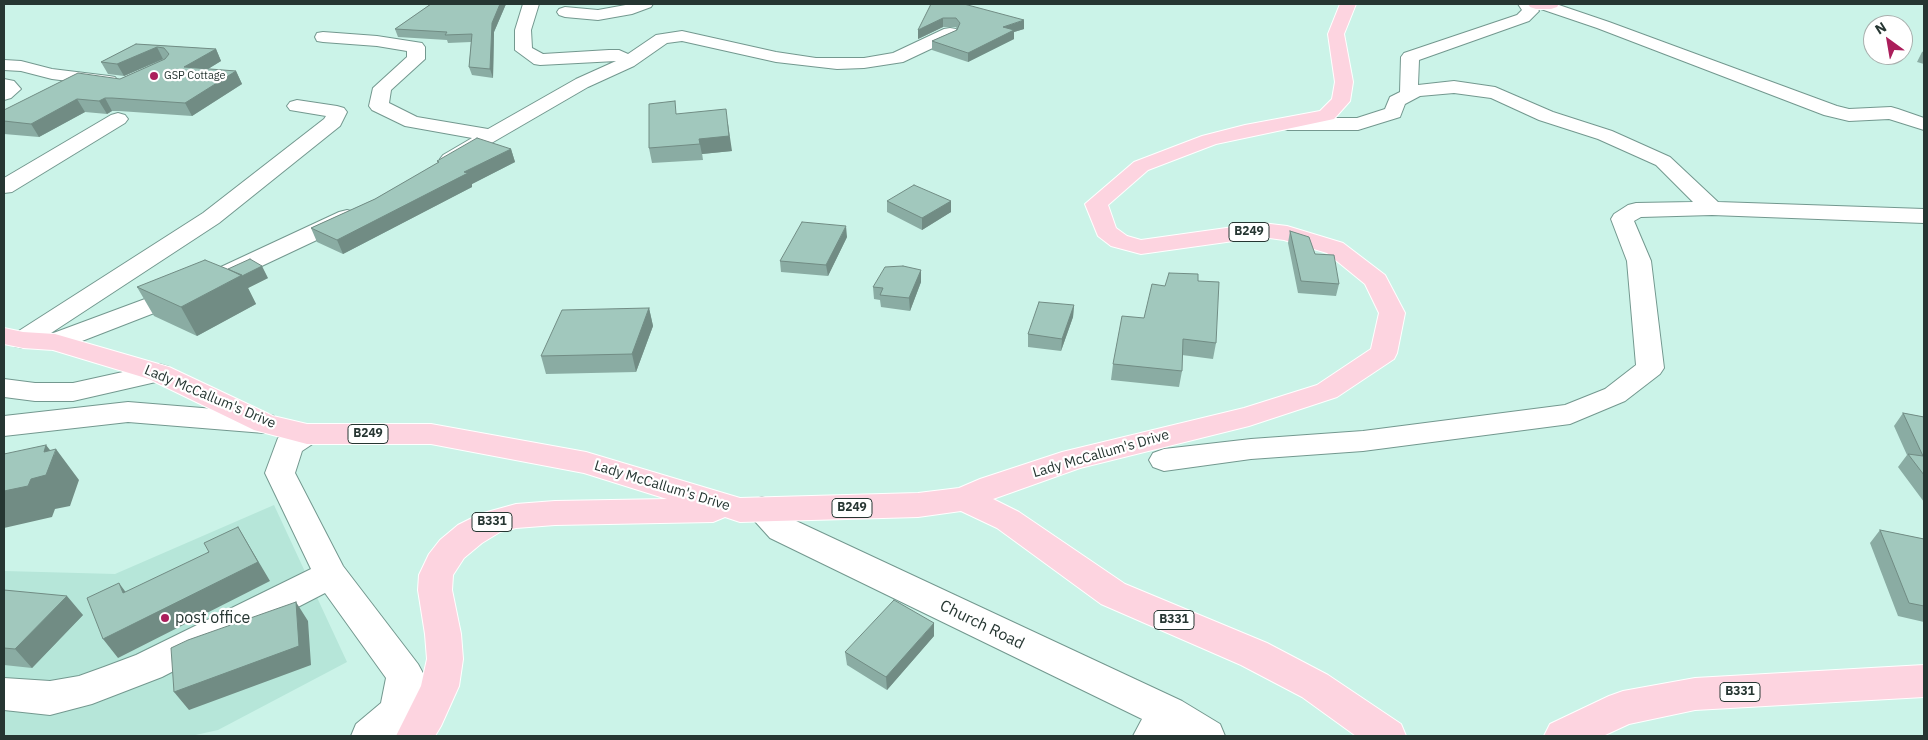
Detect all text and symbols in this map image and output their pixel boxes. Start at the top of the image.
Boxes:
north arrow [1863,15,1913,65]
text: N [1872,18,1890,38]
place label: GSP Cottage [164,69,226,83]
marker: GSP Cottage [148,70,160,82]
road number: B249 [1229,222,1269,242]
street label: Lady McCallum's Drive [142,362,278,432]
road number: B249 [348,424,388,444]
street label: Lady McCallum's Drive [1031,426,1171,482]
street label: Lady McCallum's Drive [592,457,732,515]
road number: B249 [832,498,872,518]
road number: B331 [472,512,512,532]
street label: Church Road [937,596,1027,654]
place label: post office [175,608,250,628]
road number: B331 [1154,610,1194,630]
marker: post office [159,612,171,624]
road number: B331 [1720,682,1760,702]

